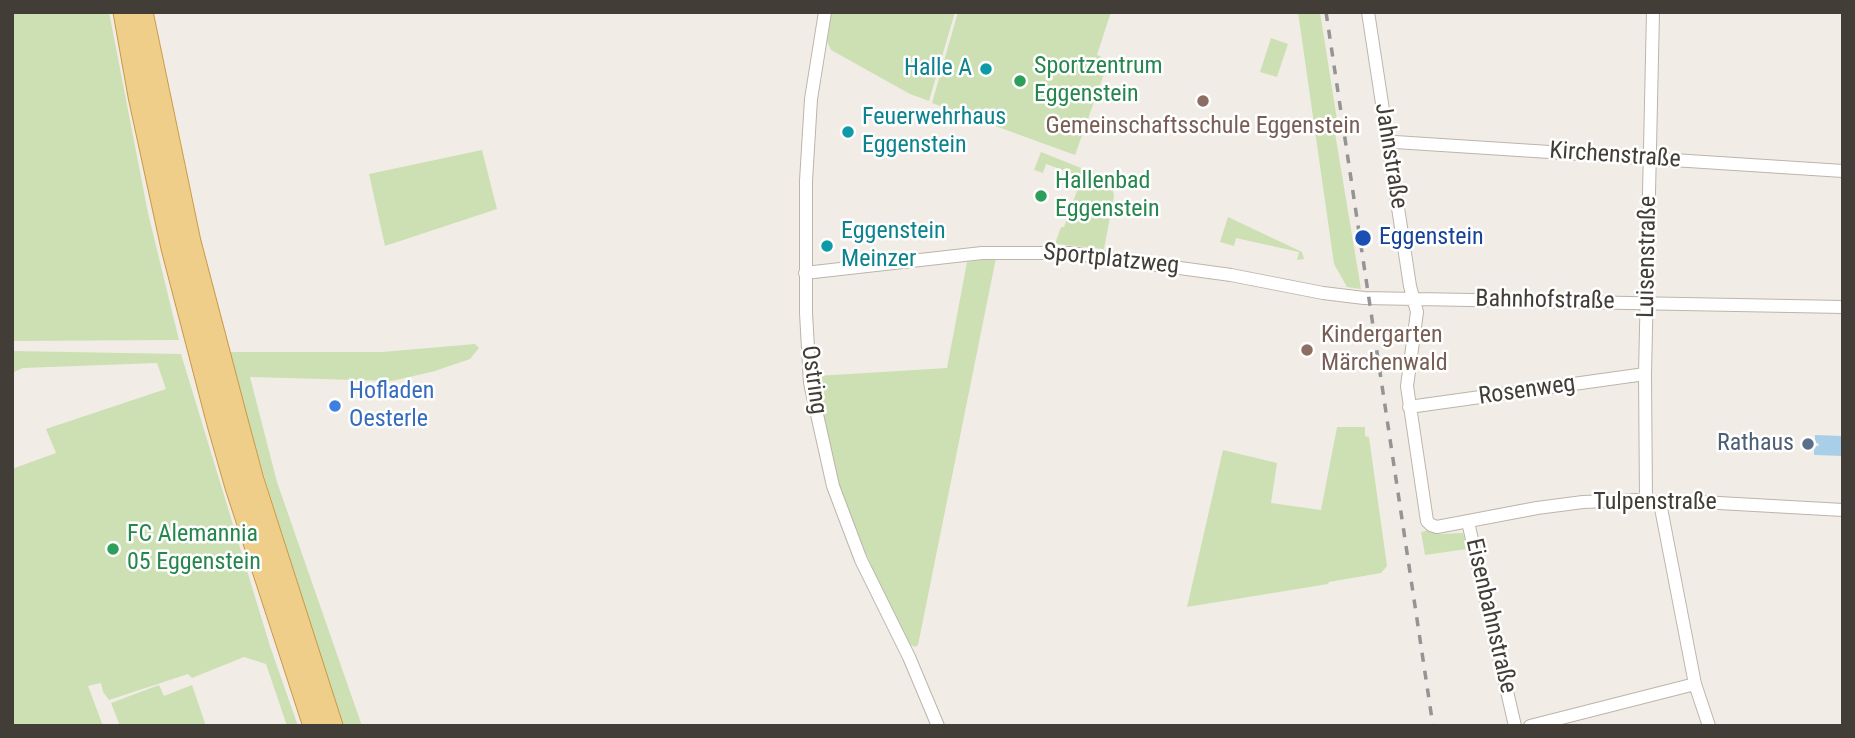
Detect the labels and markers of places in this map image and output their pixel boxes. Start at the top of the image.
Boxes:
place label: Sportzentrum Eggenstein [1034,53,1163,109]
place label: Halle A [904,55,972,83]
marker: Halle A [978,61,994,77]
marker: Sportzentrum Eggenstein [1012,73,1028,89]
marker: Gemeinschaftsschule Eggenstein [1195,93,1211,109]
place label: Feuerwehrhaus Eggenstein [862,104,1006,160]
place label: Gemeinschaftsschule Eggenstein [1046,113,1360,141]
marker: Feuerwehrhaus Eggenstein [840,124,856,140]
place label: Hallenbad Eggenstein [1055,168,1160,224]
marker: Hallenbad Eggenstein [1033,188,1049,204]
place label: Eggenstein Meinzer [841,218,946,274]
place label: Eggenstein [1379,224,1484,252]
marker: Eggenstein [1353,228,1373,248]
marker: Eggenstein Meinzer [819,238,835,254]
place label: Kindergarten Märchenwald [1321,322,1448,378]
marker: Kindergarten Märchenwald [1299,342,1315,358]
place label: Hofladen Oesterle [349,378,434,434]
marker: Hofladen Oesterle [327,398,343,414]
place label: Rathaus [1717,430,1794,458]
marker: Rathaus [1800,436,1816,452]
place label: FC Alemannia 05 Eggenstein [127,521,261,577]
marker: FC Alemannia 05 Eggenstein [105,541,121,557]

